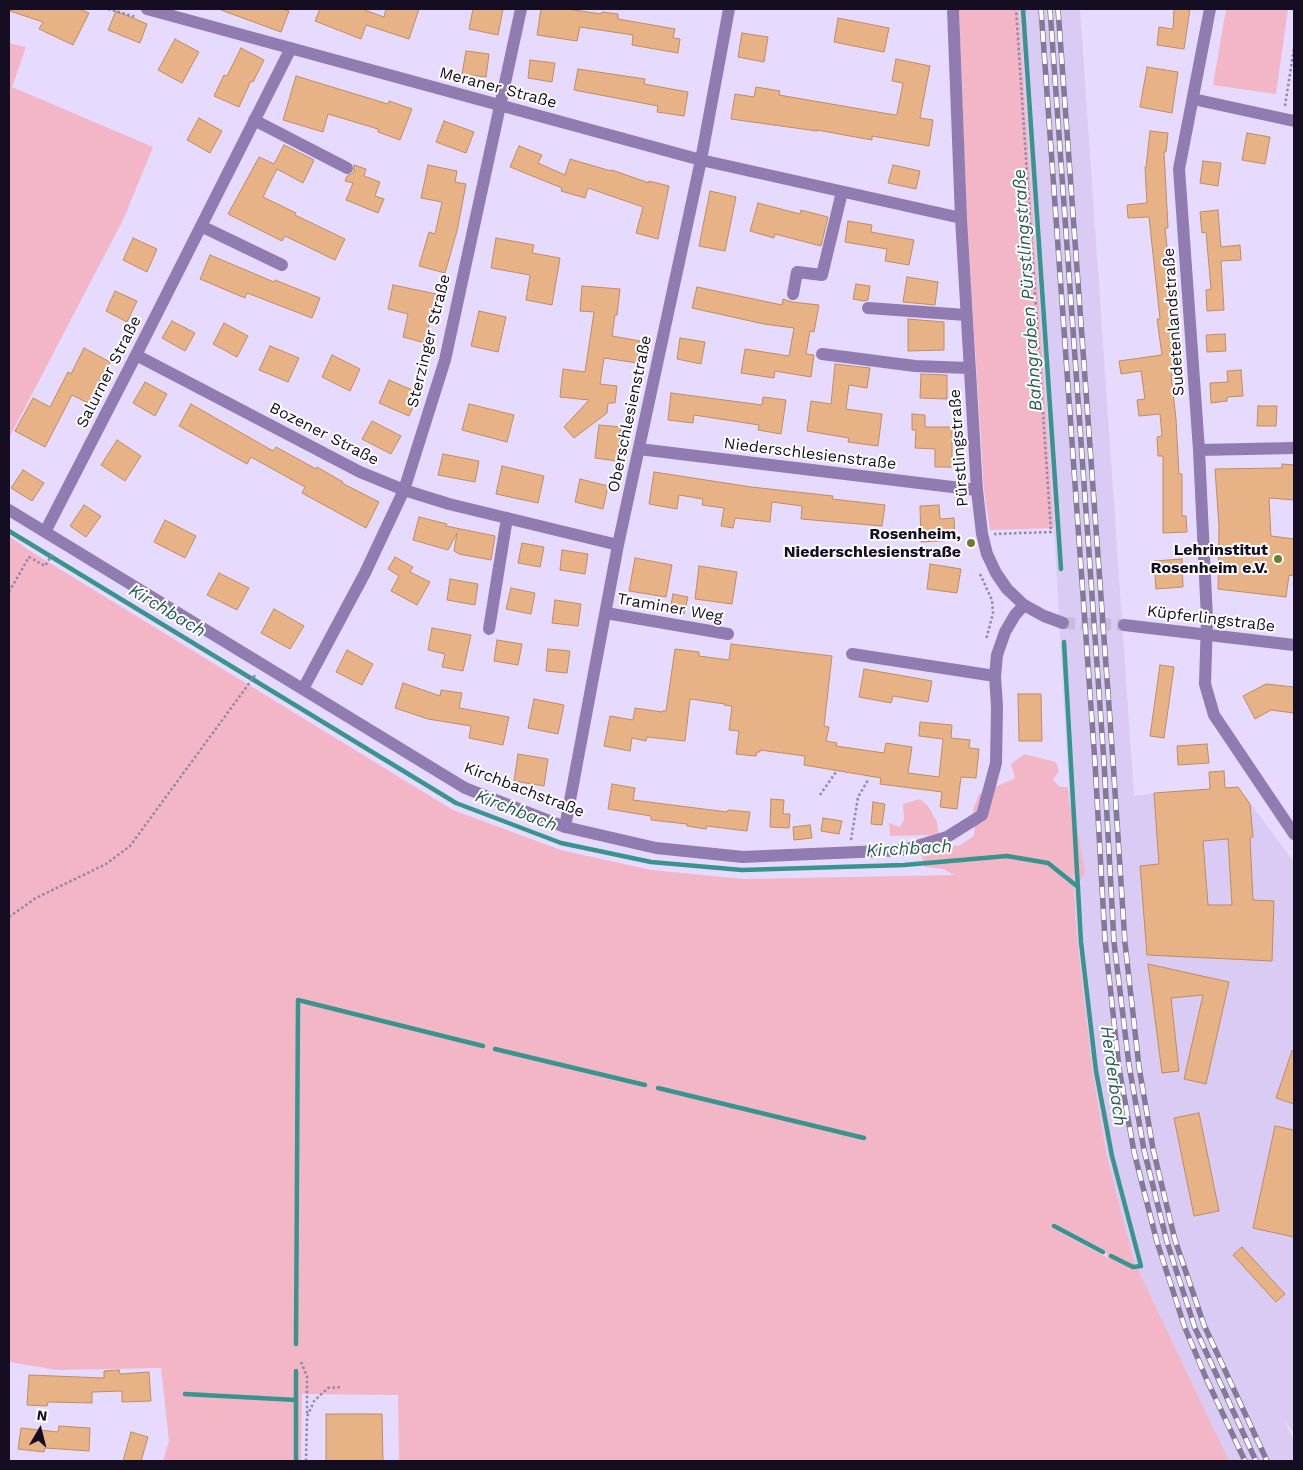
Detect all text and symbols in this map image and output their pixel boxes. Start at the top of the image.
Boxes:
street label: Meraner Straße [437,63,559,113]
water label: Bahngraben Pürstlingstraße [1009,168,1047,412]
street label: Sudetenlandstraße [1159,247,1189,397]
street label: Sterzinger Straße [403,272,455,410]
street label: Salurner Straße [73,313,145,431]
street label: Oberschlesienstraße [604,334,656,494]
street label: Pürstlingstraße [945,388,973,508]
street label: Bozener Straße [266,398,382,470]
street label: Niederschlesienstraße [723,434,897,474]
place label: Rosenheim, Niederschlesienstraße [784,524,961,562]
marker: Rosenheim, Niederschlesienstraße [965,537,977,549]
place label: Lehrinstitut Rosenheim e.V. [1151,540,1268,578]
marker: Lehrinstitut Rosenheim e.V. [1272,553,1284,565]
water label: Kirchbach [125,580,209,642]
street label: Traminer Weg [616,589,724,627]
street label: Küpferlingstraße [1146,602,1276,636]
street label: Kirchbachstraße [461,758,587,822]
water label: Kirchbach [472,786,560,836]
water label: Kirchbach [866,836,952,862]
water label: Herderbach [1095,1025,1131,1127]
north arrow [15,1405,65,1455]
text: N [36,1407,48,1424]

